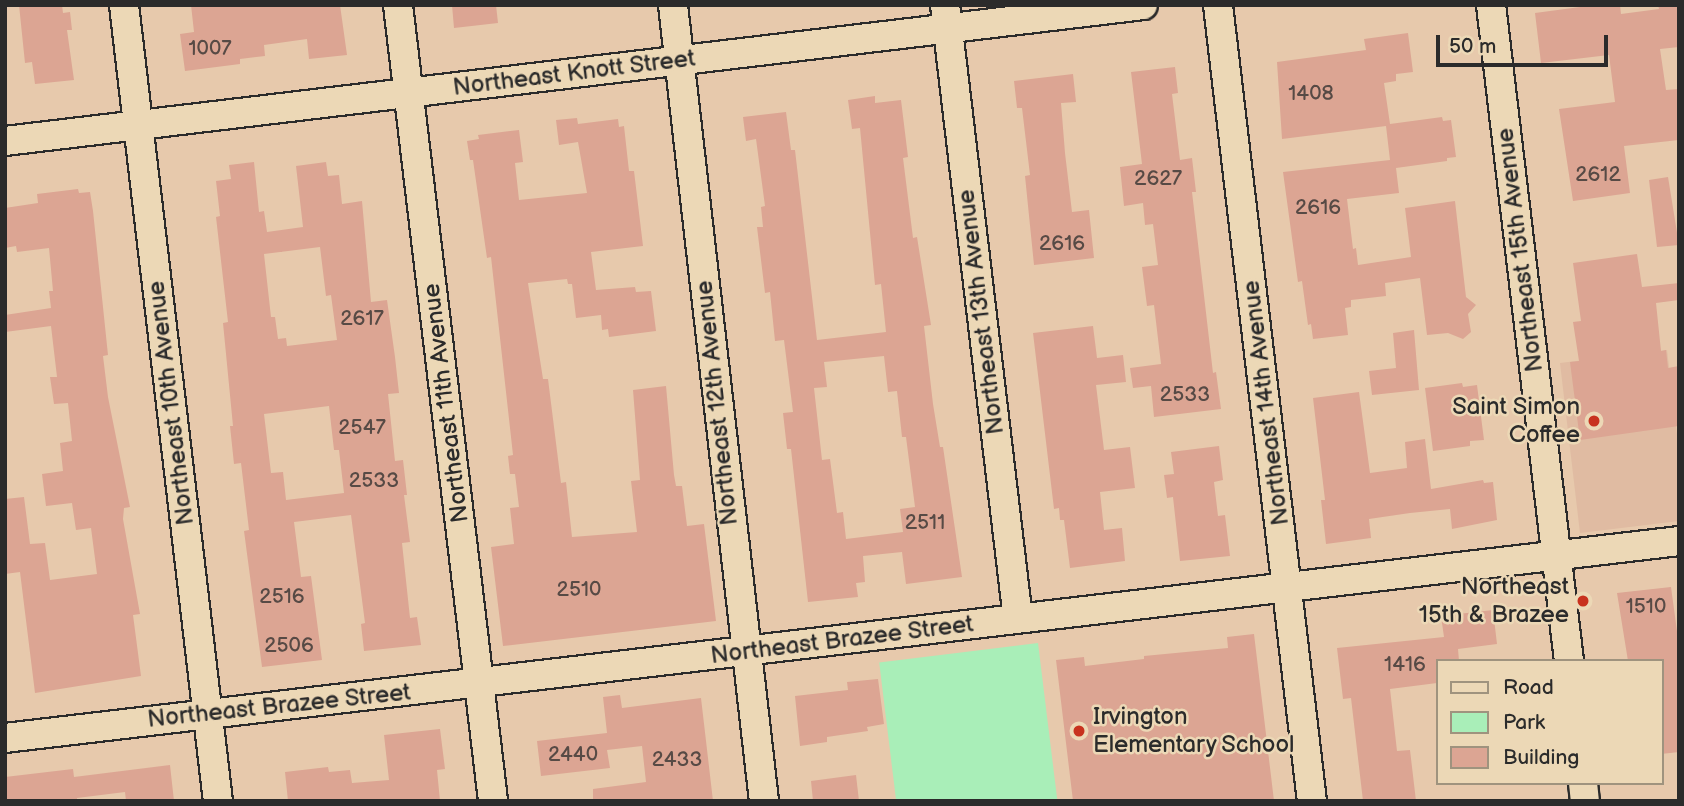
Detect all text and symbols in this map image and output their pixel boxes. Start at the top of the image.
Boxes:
scale bar [1439,21,1610,65]
text: 50 m [1449,34,1496,59]
house number: 1007 [188,36,232,62]
street label: Northeast Knott Street [451,44,697,102]
house number: 1408 [1288,81,1334,107]
street label: Northeast 15th Avenue [1491,126,1549,374]
house number: 2612 [1575,162,1621,188]
house number: 2627 [1134,166,1182,192]
street label: Northeast 13th Avenue [952,188,1010,436]
house number: 2616 [1295,195,1341,221]
house number: 2616 [1039,231,1085,257]
street label: Northeast 10th Avenue [142,279,200,527]
street label: Northeast 12th Avenue [690,279,744,527]
street label: Northeast 14th Avenue [1237,279,1295,527]
street label: Northeast 11th Avenue [417,282,475,524]
house number: 2617 [340,306,384,332]
house number: 2533 [1160,382,1210,408]
place label: Saint Simon Coffee [1452,393,1580,449]
marker: Saint Simon Coffee [1586,413,1602,429]
house number: 2547 [338,415,386,441]
house number: 2533 [349,468,399,494]
house number: 2511 [905,510,945,536]
place label: Northeast 15th & Brazee [1419,573,1569,629]
house number: 2510 [557,577,601,603]
house number: 2516 [259,584,305,610]
marker: Northeast 15th & Brazee [1575,593,1591,609]
house number: 1510 [1626,594,1666,620]
street label: Northeast Brazee Street [709,610,975,670]
house number: 2506 [264,633,314,659]
house number: 1416 [1384,652,1426,678]
legend [1436,659,1663,785]
text: Road [1503,675,1554,700]
street label: Northeast Brazee Street [146,678,412,734]
place label: Irvington Elementary School [1093,703,1296,759]
text: Park [1503,710,1545,735]
marker: Irvington Elementary School [1071,723,1087,739]
house number: 2440 [548,742,598,768]
text: Building [1503,745,1579,770]
house number: 2433 [652,747,702,773]

